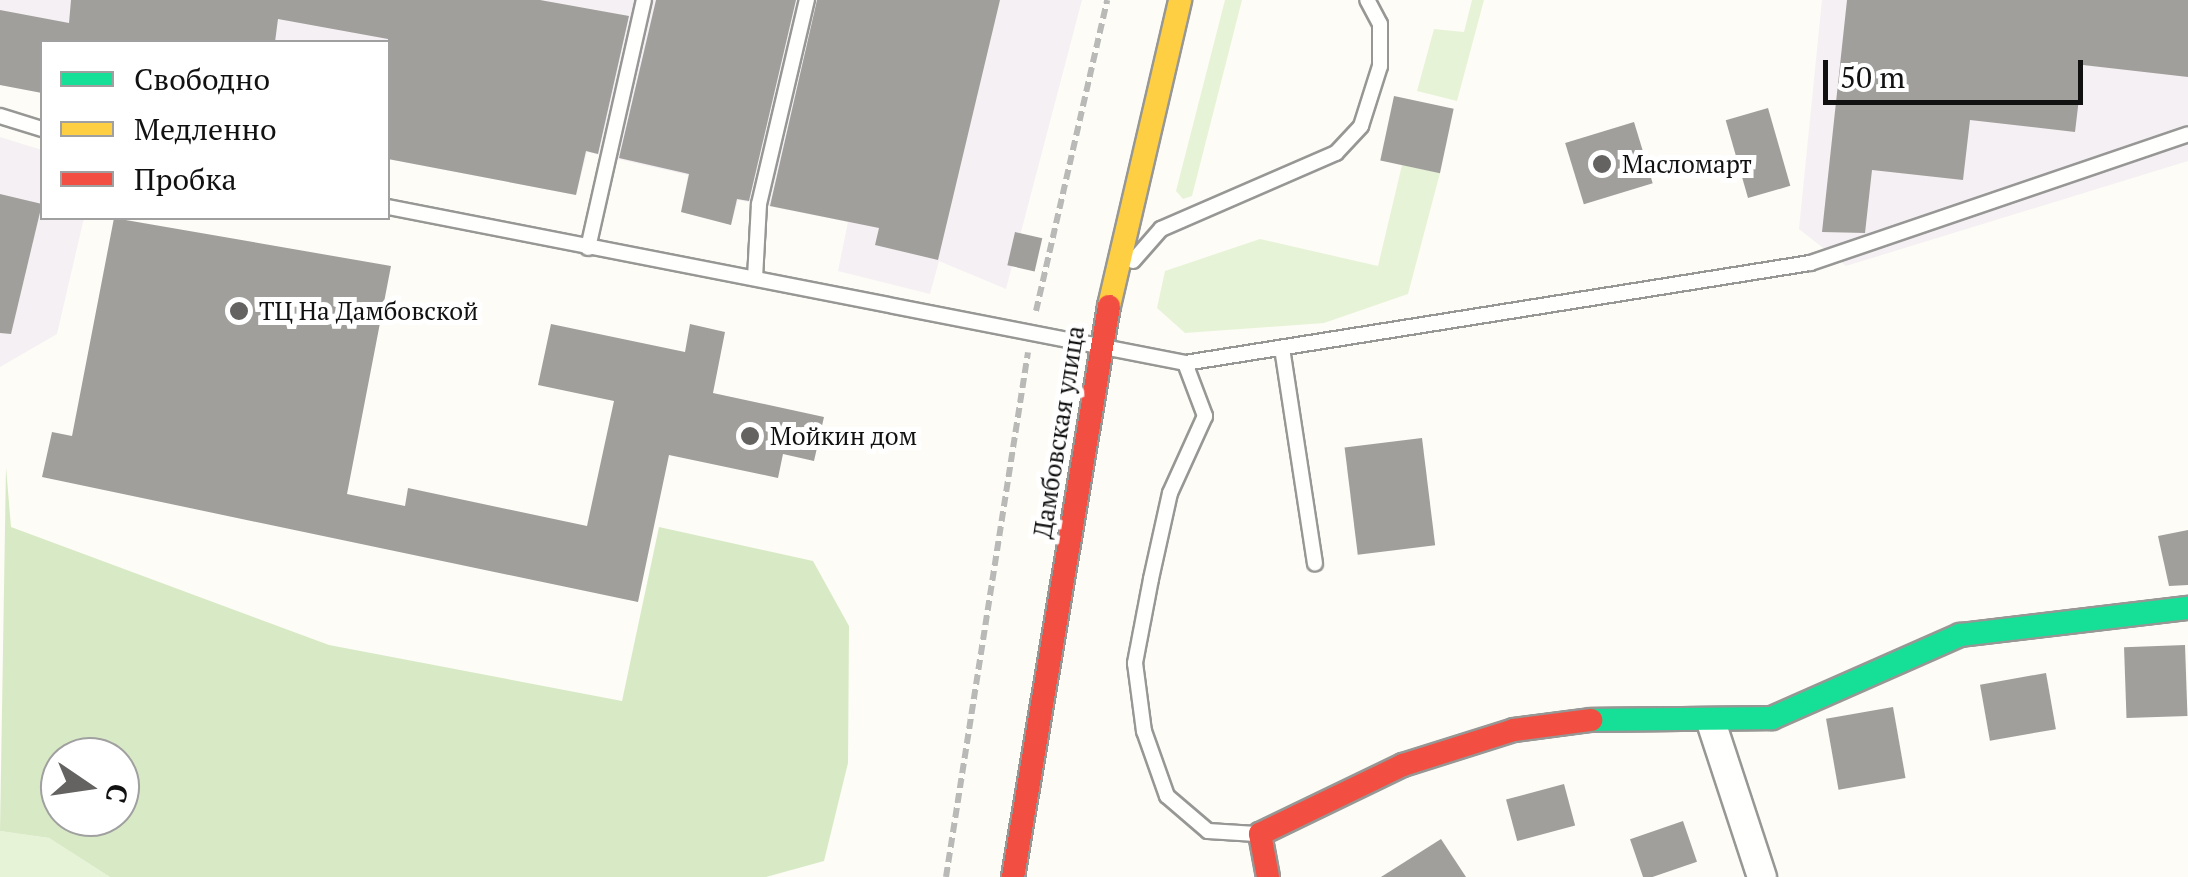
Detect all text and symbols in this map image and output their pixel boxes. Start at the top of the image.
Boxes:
legend [40,40,390,220]
scale bar [1828,40,2088,102]
text: 50 m [1840,57,1905,97]
text: Свободно [134,59,270,99]
text: Медленно [134,109,277,149]
place label: Масломарт [1622,149,1752,179]
marker: Масломарт [1591,153,1613,175]
text: Пробка [134,159,237,199]
place label: ТЦ На Дамбовской [259,296,478,326]
marker: ТЦ На Дамбовской [228,300,250,322]
street label: Дамбовская улица [1027,324,1091,540]
place label: Мойкин дом [770,421,917,451]
marker: Мойкин дом [739,425,761,447]
north arrow [40,737,140,837]
text: С [98,780,138,806]

